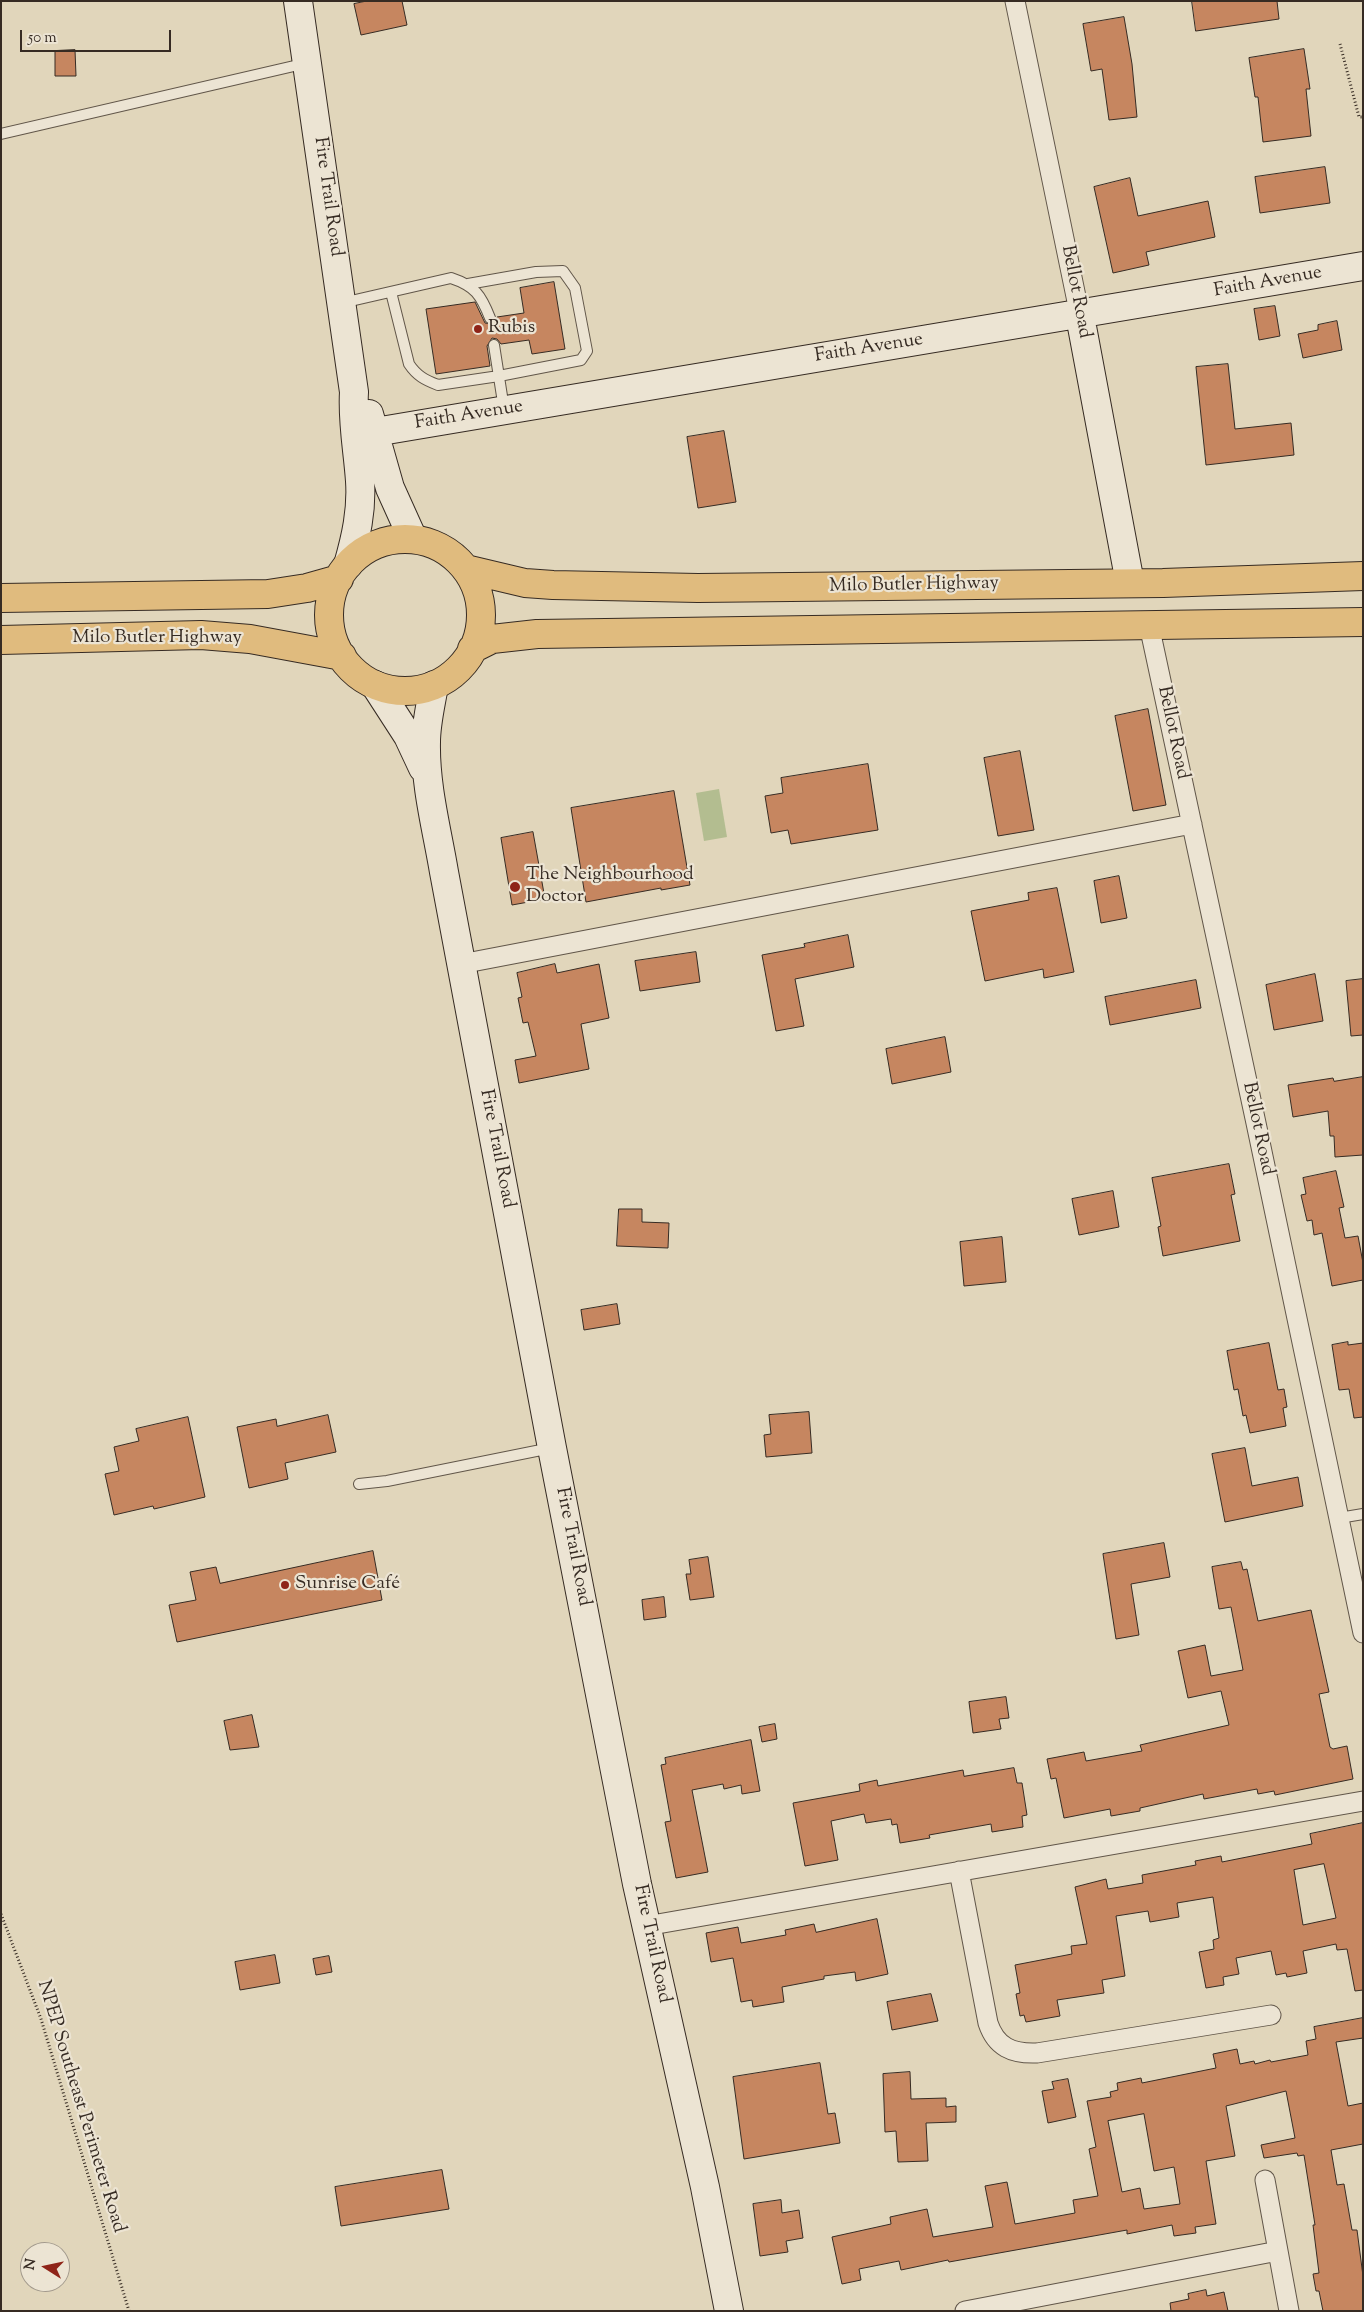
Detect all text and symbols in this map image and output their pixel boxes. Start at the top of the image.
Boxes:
scale bar [22,20,174,52]
text: 50 m [28,28,57,49]
street label: Fire Trail Road [307,136,347,258]
street label: Bellot Road [1055,243,1095,341]
street label: Faith Avenue [1212,262,1324,304]
place label: Rubis [488,318,535,340]
marker: Rubis [472,323,484,335]
street label: Faith Avenue [813,329,925,369]
street label: Faith Avenue [413,396,525,436]
street label: Milo Butler Highway [829,573,999,599]
street label: Milo Butler Highway [72,628,242,650]
street label: Bellot Road [1151,684,1193,782]
place label: The Neighbourhood Doctor [526,865,694,909]
marker: The Neighbourhood Doctor [508,880,522,894]
street label: Bellot Road [1236,1080,1278,1178]
street label: Fire Trail Road [473,1088,519,1210]
street label: Fire Trail Road [549,1486,595,1608]
place label: Sunrise Café [295,1574,400,1596]
marker: Sunrise Café [279,1579,291,1591]
street label: Fire Trail Road [627,1883,675,2005]
street label: NPEP Southeast Perimeter Road [31,1978,129,2236]
north arrow [20,2242,70,2292]
text: N [20,2257,42,2272]

